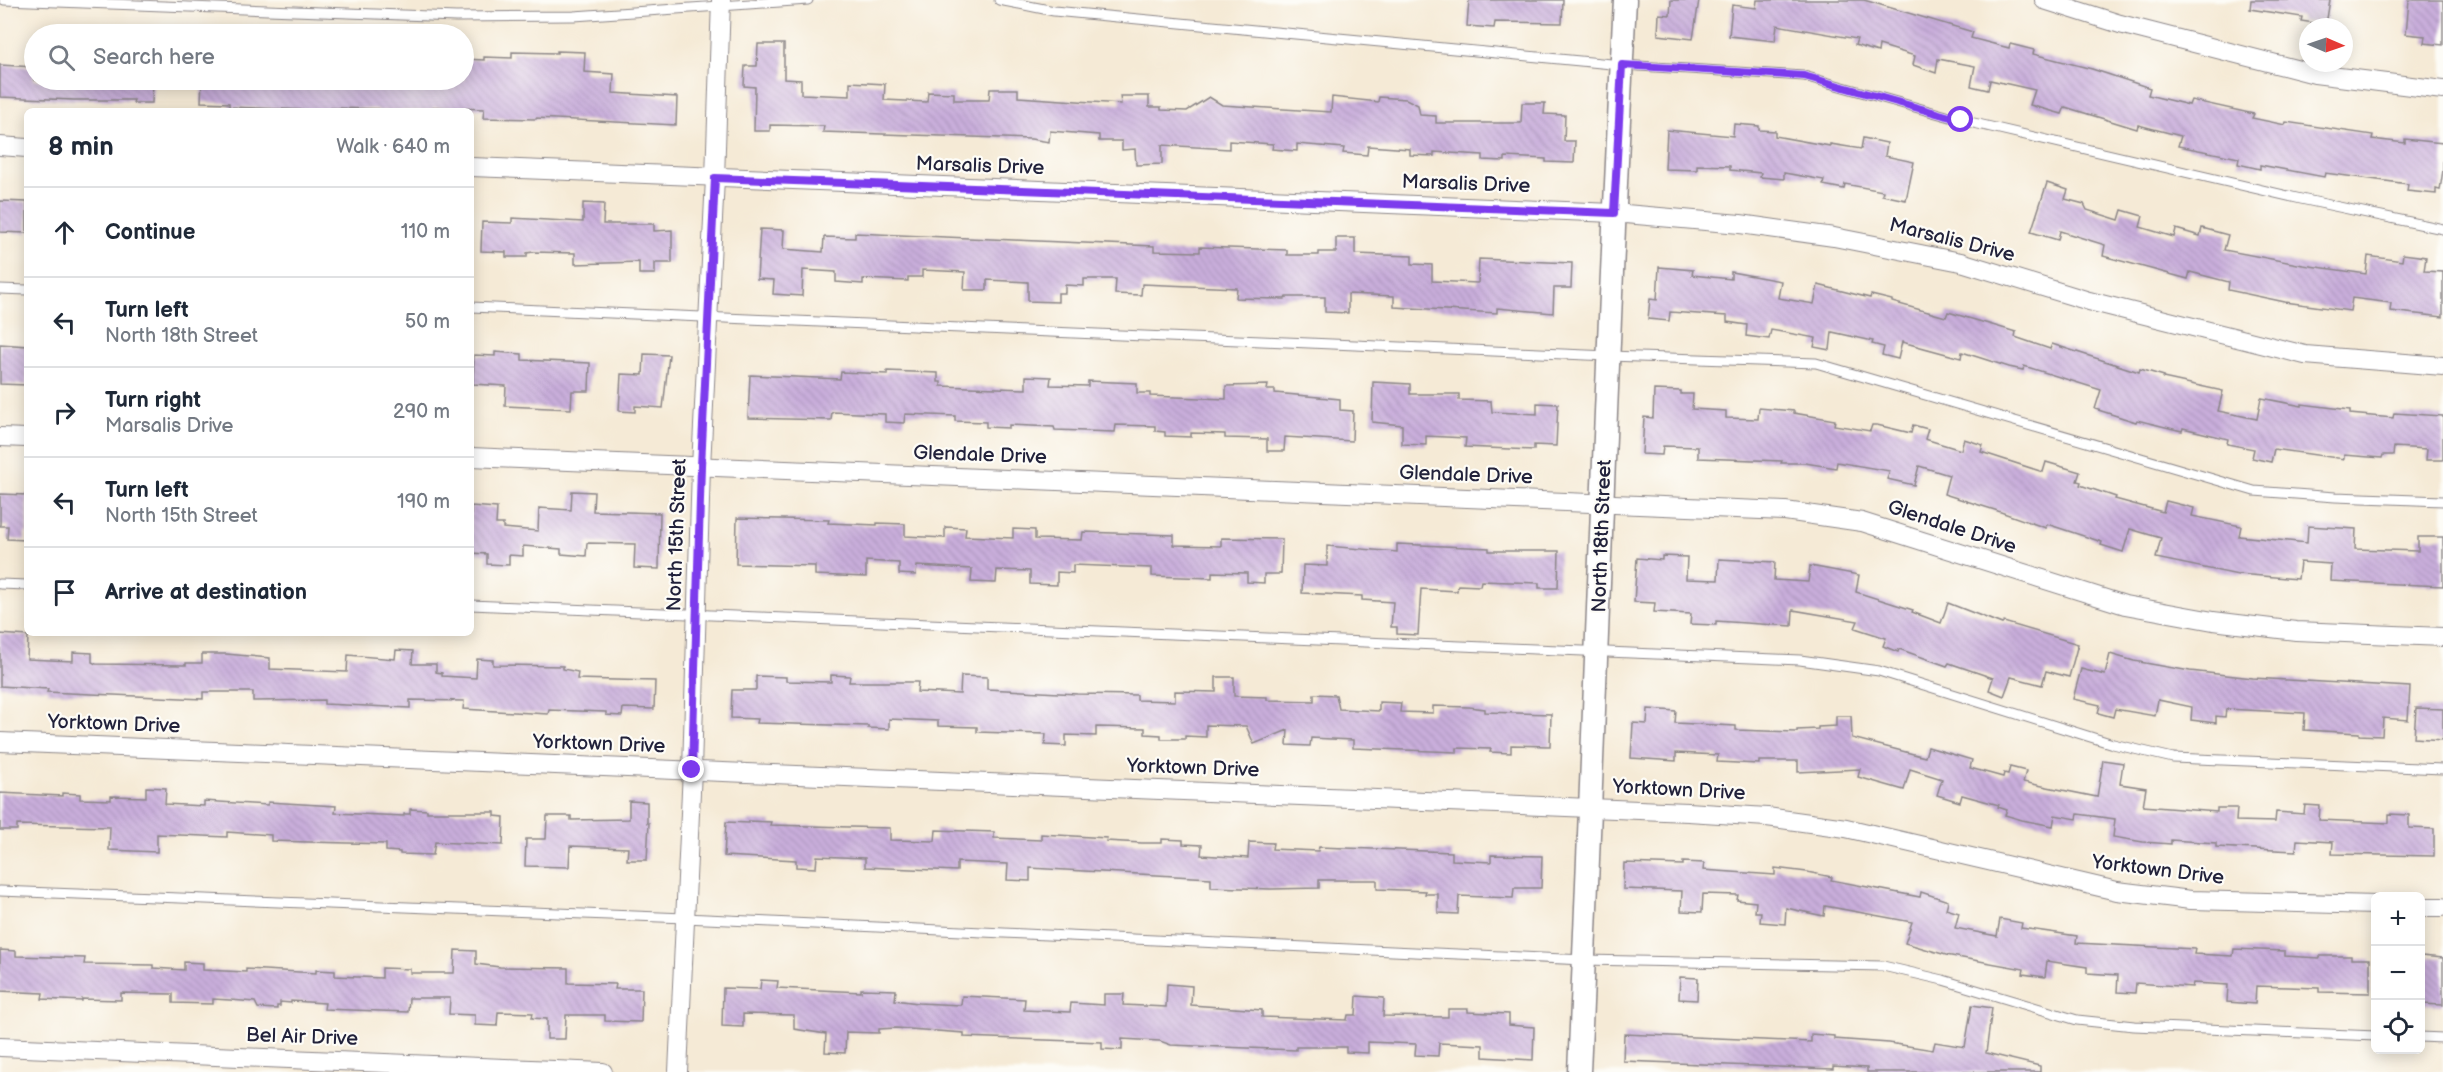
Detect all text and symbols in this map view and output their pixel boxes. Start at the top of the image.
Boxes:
north arrow [2299,18,2353,72]
search box [24,24,474,90]
icon: search [45,41,78,74]
text: Search here [93,44,215,71]
route start [1947,106,1973,132]
text: 8 min [48,132,114,163]
text: Walk · 640 m [336,135,450,159]
street label: Marsalis Drive [915,152,1045,180]
street label: Marsalis Drive [1401,170,1531,198]
street label: Marsalis Drive [1887,213,2017,267]
icon: ahead [48,216,81,249]
text: Continue [105,219,195,246]
text: 110 m [401,220,450,244]
text: Turn left [105,297,189,324]
icon: left [48,306,81,339]
text: 50 m [405,310,450,334]
text: North 18th Street [105,324,258,348]
text: Turn right [105,387,201,414]
icon: right [48,396,81,429]
text: 290 m [393,400,450,424]
text: Marsalis Drive [105,414,233,438]
street label: Glendale Drive [913,441,1047,469]
street label: North 15th Street [662,458,692,612]
street label: North 18th Street [1587,459,1617,613]
street label: Glendale Drive [1399,461,1533,489]
text: Turn left [105,477,189,504]
icon: left [48,486,81,519]
text: 190 m [397,490,450,514]
street label: Glendale Drive [1885,495,2019,559]
text: North 15th Street [105,504,258,528]
icon: arrive [48,576,81,609]
text: Arrive at destination [105,579,307,606]
street label: Yorktown Drive [46,710,181,738]
street label: Yorktown Drive [531,730,666,758]
street label: Yorktown Drive [1125,754,1260,782]
route end [678,756,704,782]
street label: Yorktown Drive [1611,774,1746,805]
street label: Yorktown Drive [2090,850,2226,890]
map controls [2371,892,2425,1054]
button: + [2371,892,2425,946]
button: − [2371,946,2425,1000]
button: locate [2371,1000,2425,1054]
street label: Bel Air Drive [246,1023,359,1051]

